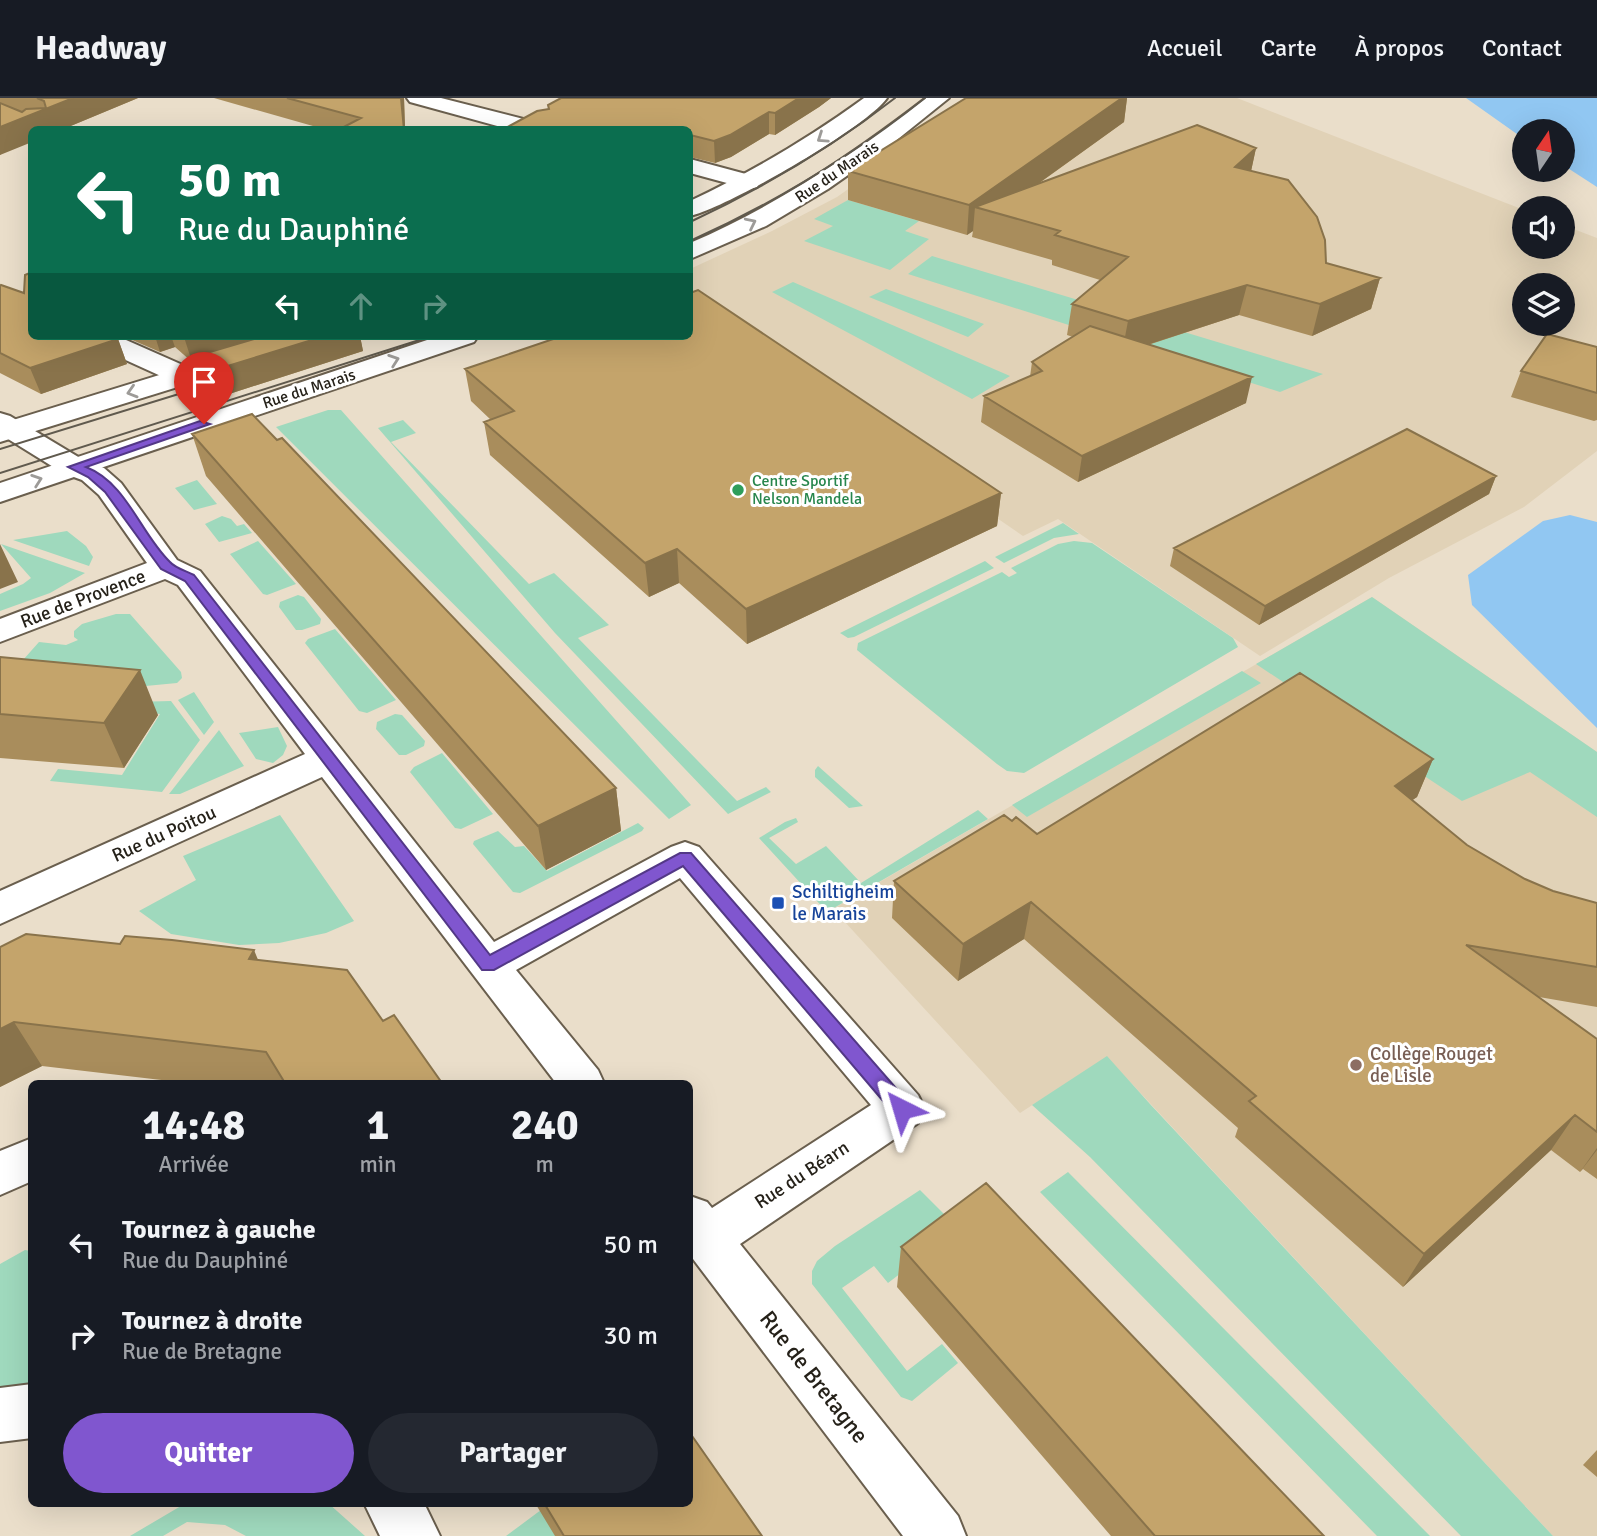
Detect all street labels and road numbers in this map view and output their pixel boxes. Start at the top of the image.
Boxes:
street label: Rue du Marais [791,137,883,207]
street label: Rue du Marais [260,365,358,413]
street label: Rue de Provence [17,564,149,634]
street label: Rue du Poitou [108,800,220,868]
street label: Rue du Béarn [750,1136,854,1214]
street label: Rue de Bretagne [753,1305,875,1449]

